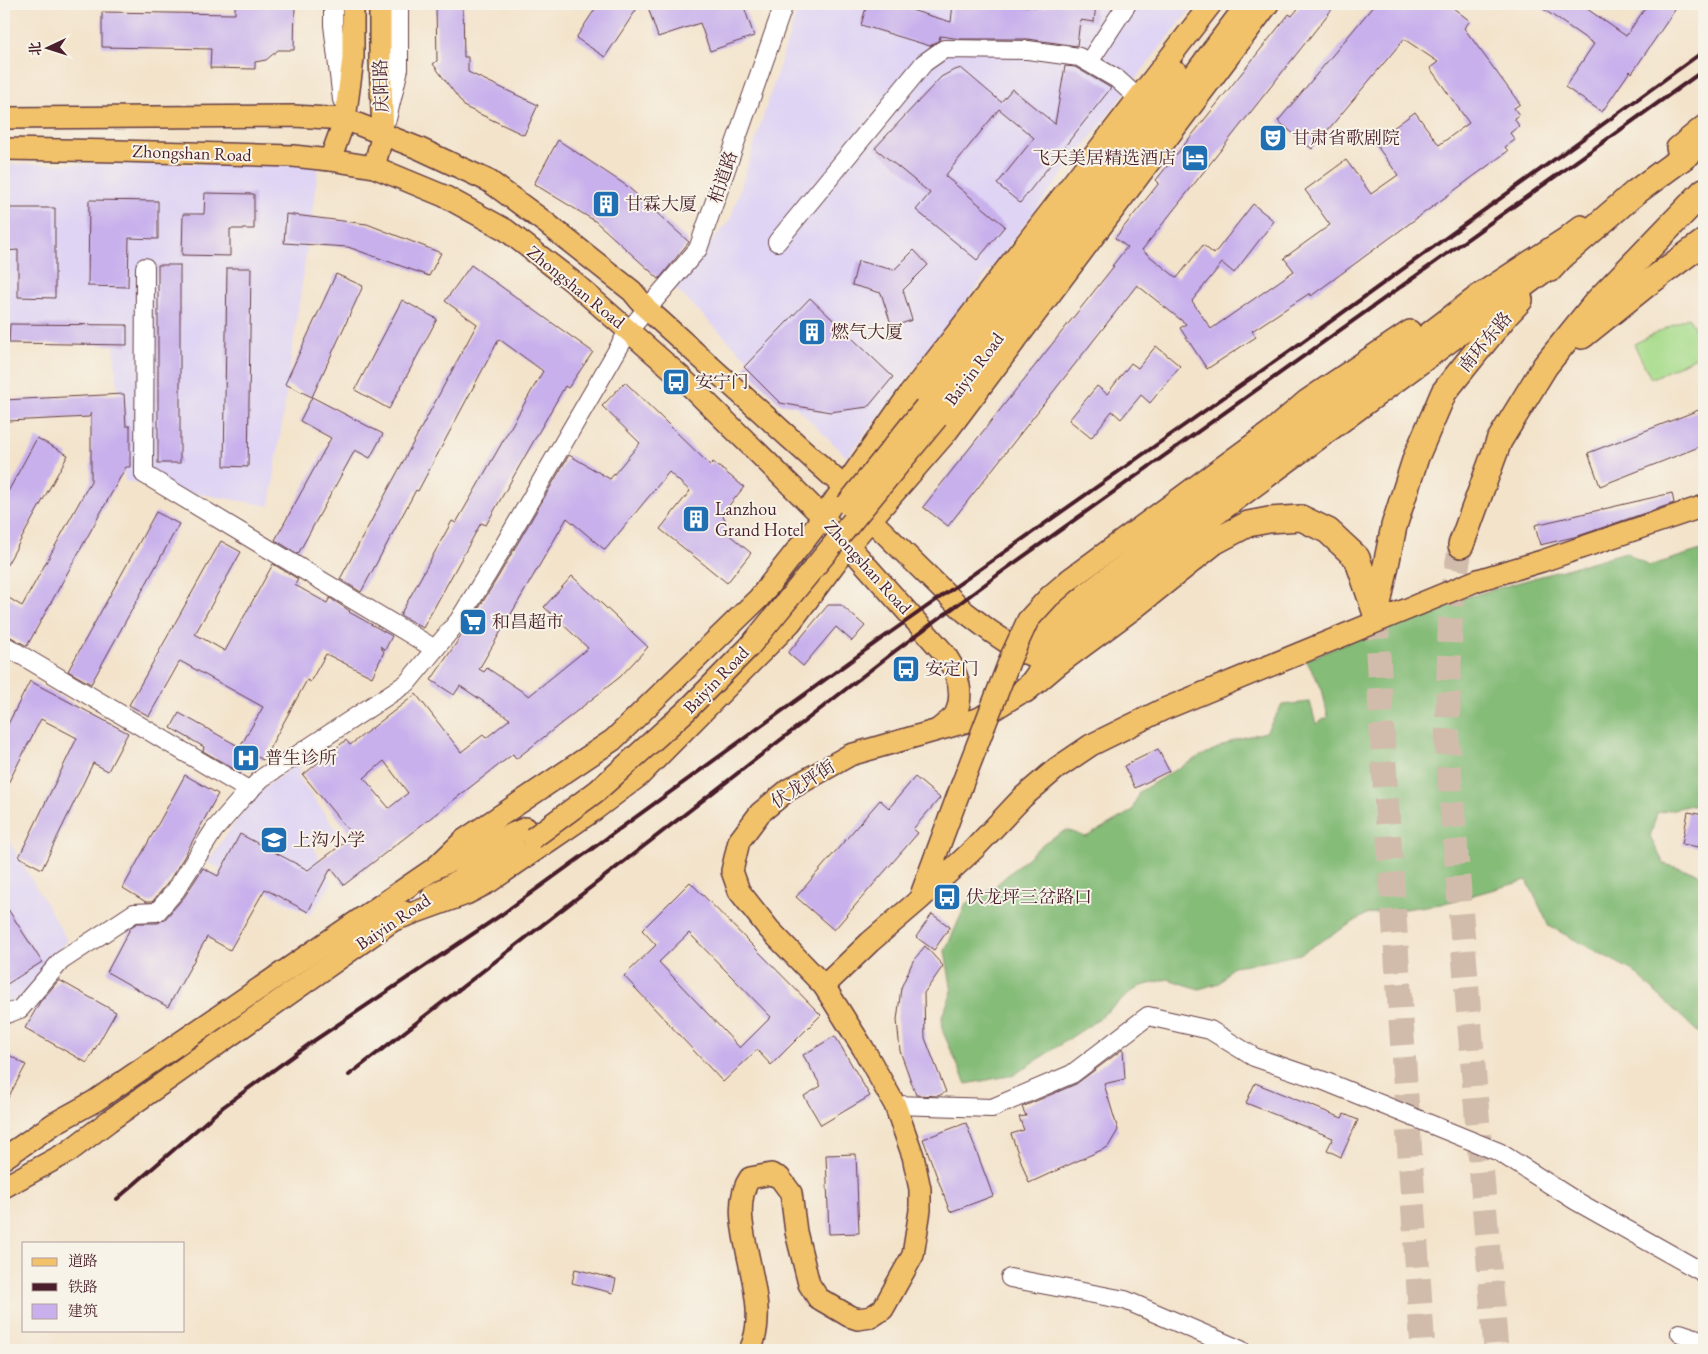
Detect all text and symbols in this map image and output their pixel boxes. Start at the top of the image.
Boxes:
north arrow [22,22,72,72]
text: 北 [26,41,44,57]
street label: 庆阳路 [368,59,393,113]
theatre icon: 甘肃省歌剧院 [1258,123,1288,153]
place label: 甘肃省歌剧院 [1292,126,1400,149]
street label: Zhongshan Road [132,139,253,166]
hotel icon: 飞天美居精选酒店 [1180,143,1210,173]
place label: 飞天美居精选酒店 [1032,146,1176,169]
street label: 柏道路 [703,148,742,206]
building icon: 甘霖大厦 [591,189,621,219]
place label: 甘霖大厦 [625,192,697,215]
street label: Zhongshan Road [523,240,631,334]
street label: 南环东路 [1453,307,1517,377]
building icon: 燃气大厦 [797,317,827,347]
place label: 燃气大厦 [831,320,903,343]
street label: Baiyin Road [939,327,1009,410]
bus stop icon: 安宁门 [661,367,691,397]
place label: 安宁门 [695,370,749,393]
place label: Lanzhou Grand Hotel [715,497,804,541]
building icon: Lanzhou Grand Hotel [681,504,711,534]
street label: Zhongshan Road [820,515,917,619]
supermarket icon: 和昌超市 [458,607,488,637]
place label: 和昌超市 [492,610,564,633]
street label: Baiyin Road [678,640,754,718]
bus stop icon: 安定门 [891,654,921,684]
place label: 安定门 [925,657,979,680]
hospital icon: 普生诊所 [231,743,261,773]
place label: 普生诊所 [265,746,337,769]
street label: 伏龙坪街 [766,754,839,813]
school or university icon: 上沟小学 [259,825,289,855]
place label: 上沟小学 [293,828,365,851]
bus stop icon: 伏龙坪三岔路口 [932,882,962,912]
place label: 伏龙坪三岔路口 [966,885,1092,908]
street label: Baiyin Road [351,888,435,955]
legend [22,1242,185,1332]
text: 道路 [68,1251,98,1270]
text: 铁路 [68,1277,98,1296]
text: 建筑 [68,1301,98,1320]

